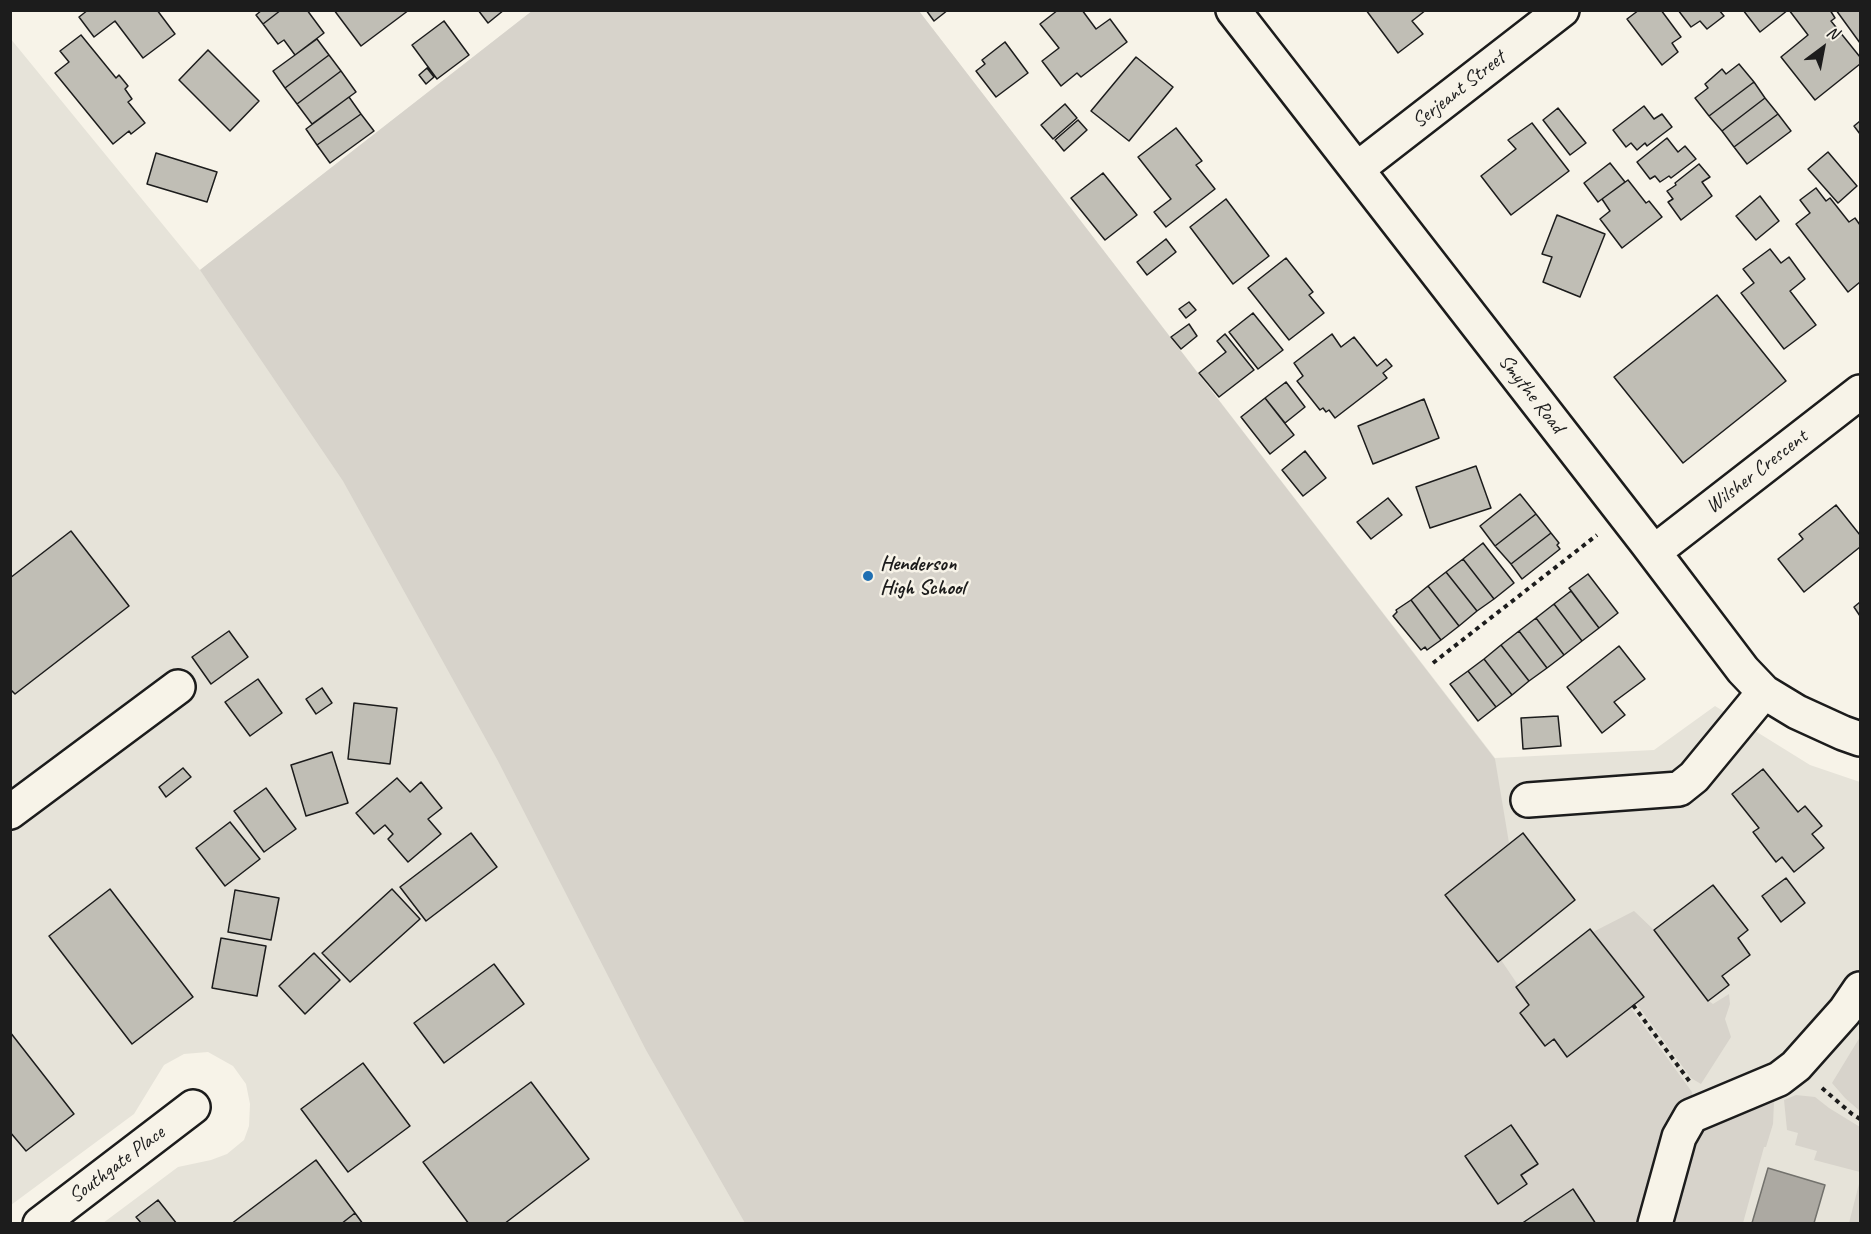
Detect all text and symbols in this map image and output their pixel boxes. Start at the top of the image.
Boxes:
north arrow [1793,18,1853,78]
text: N [1823,22,1842,44]
street label: Serjeant Street [1407,46,1511,134]
street label: Smythe Road [1492,350,1570,438]
street label: Wilsher Crescent [1701,425,1813,519]
place label: Henderson High School [880,551,965,601]
marker: Henderson High School [861,569,875,583]
street label: Southgate Place [64,1121,170,1209]

